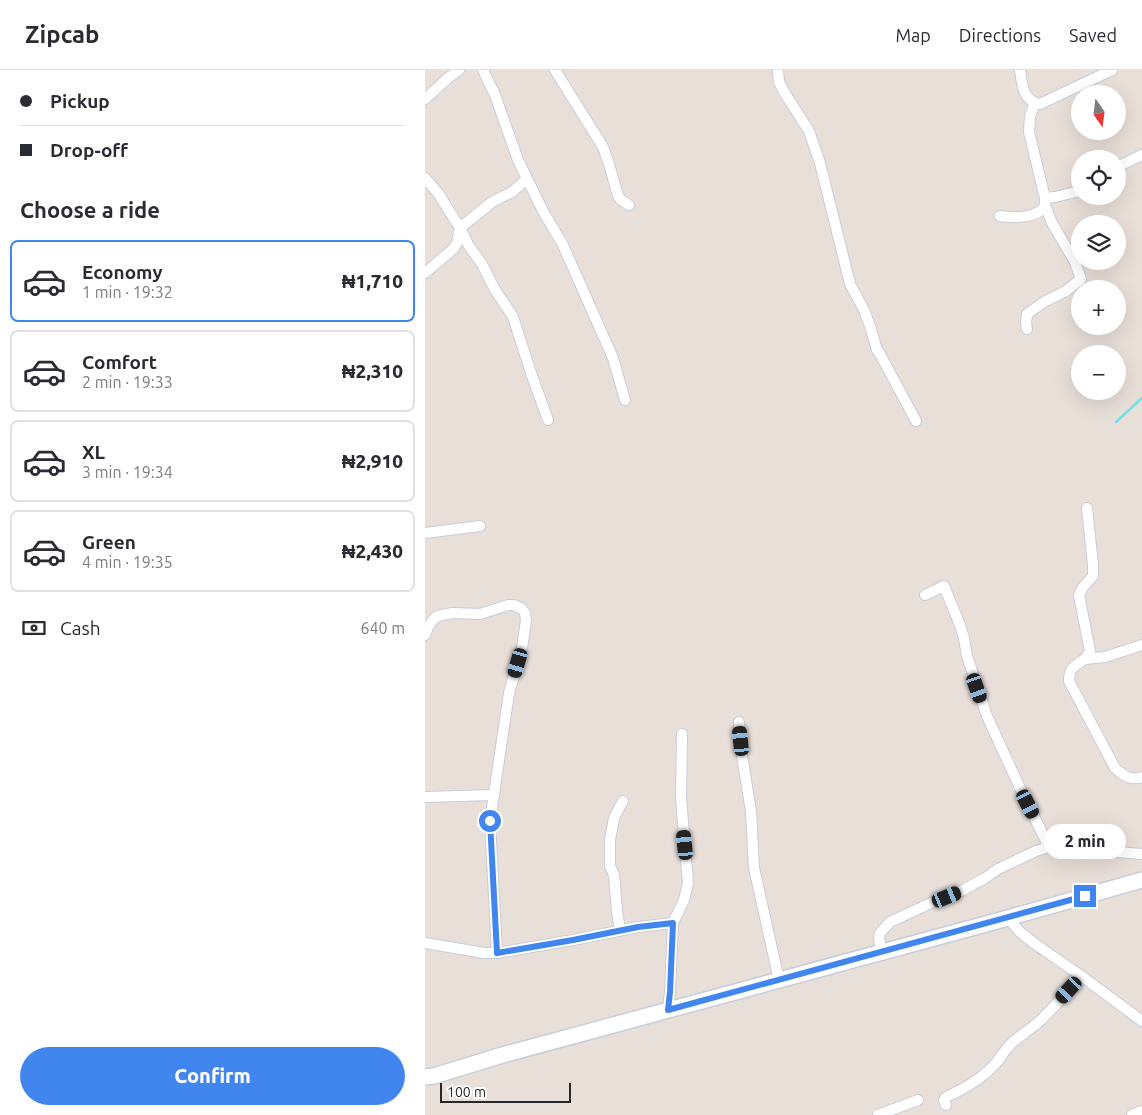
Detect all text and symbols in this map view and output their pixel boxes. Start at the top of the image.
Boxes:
text: Zipcab [25,21,99,48]
text: Map [895,25,931,45]
text: Directions [959,25,1041,45]
text: Saved [1069,25,1117,45]
north arrow [1071,85,1126,140]
map controls [1071,85,1126,400]
text: Pickup [50,90,110,112]
text: Drop-off [50,139,128,161]
button: locate [1071,150,1126,205]
text: Choose a ride [20,197,160,222]
button: layers [1071,215,1126,270]
icon: car [22,259,67,304]
text: Economy [82,261,163,283]
text: ₦1,710 [342,270,403,292]
button: + [1071,280,1126,335]
text: 1 min · 19:32 [82,283,173,301]
button: − [1071,345,1126,400]
icon: car [22,349,67,394]
text: Comfort [82,351,157,373]
text: ₦2,310 [342,360,403,382]
text: 2 min · 19:33 [82,373,173,391]
icon: car [22,439,67,484]
text: XL [82,441,105,463]
text: ₦2,910 [342,450,403,472]
text: 3 min · 19:34 [82,463,173,481]
icon: car [22,529,67,574]
text: Green [82,531,136,553]
text: ₦2,430 [342,540,403,562]
text: 4 min · 19:35 [82,553,173,571]
icon: cash [20,614,48,642]
text: Cash [60,617,101,639]
text: 640 m [360,619,405,637]
car [506,647,529,679]
car [965,671,988,705]
car [731,725,750,757]
car [1014,787,1041,821]
route start [479,810,501,832]
callout: 2 min [1044,824,1126,858]
car [675,829,694,861]
text: 2 min [1065,832,1105,850]
car [930,884,963,910]
route end [1074,885,1096,907]
car [1053,974,1084,1006]
button: Confirm [20,1047,405,1105]
scale bar [440,1080,571,1103]
text: 100 m [447,1084,486,1100]

